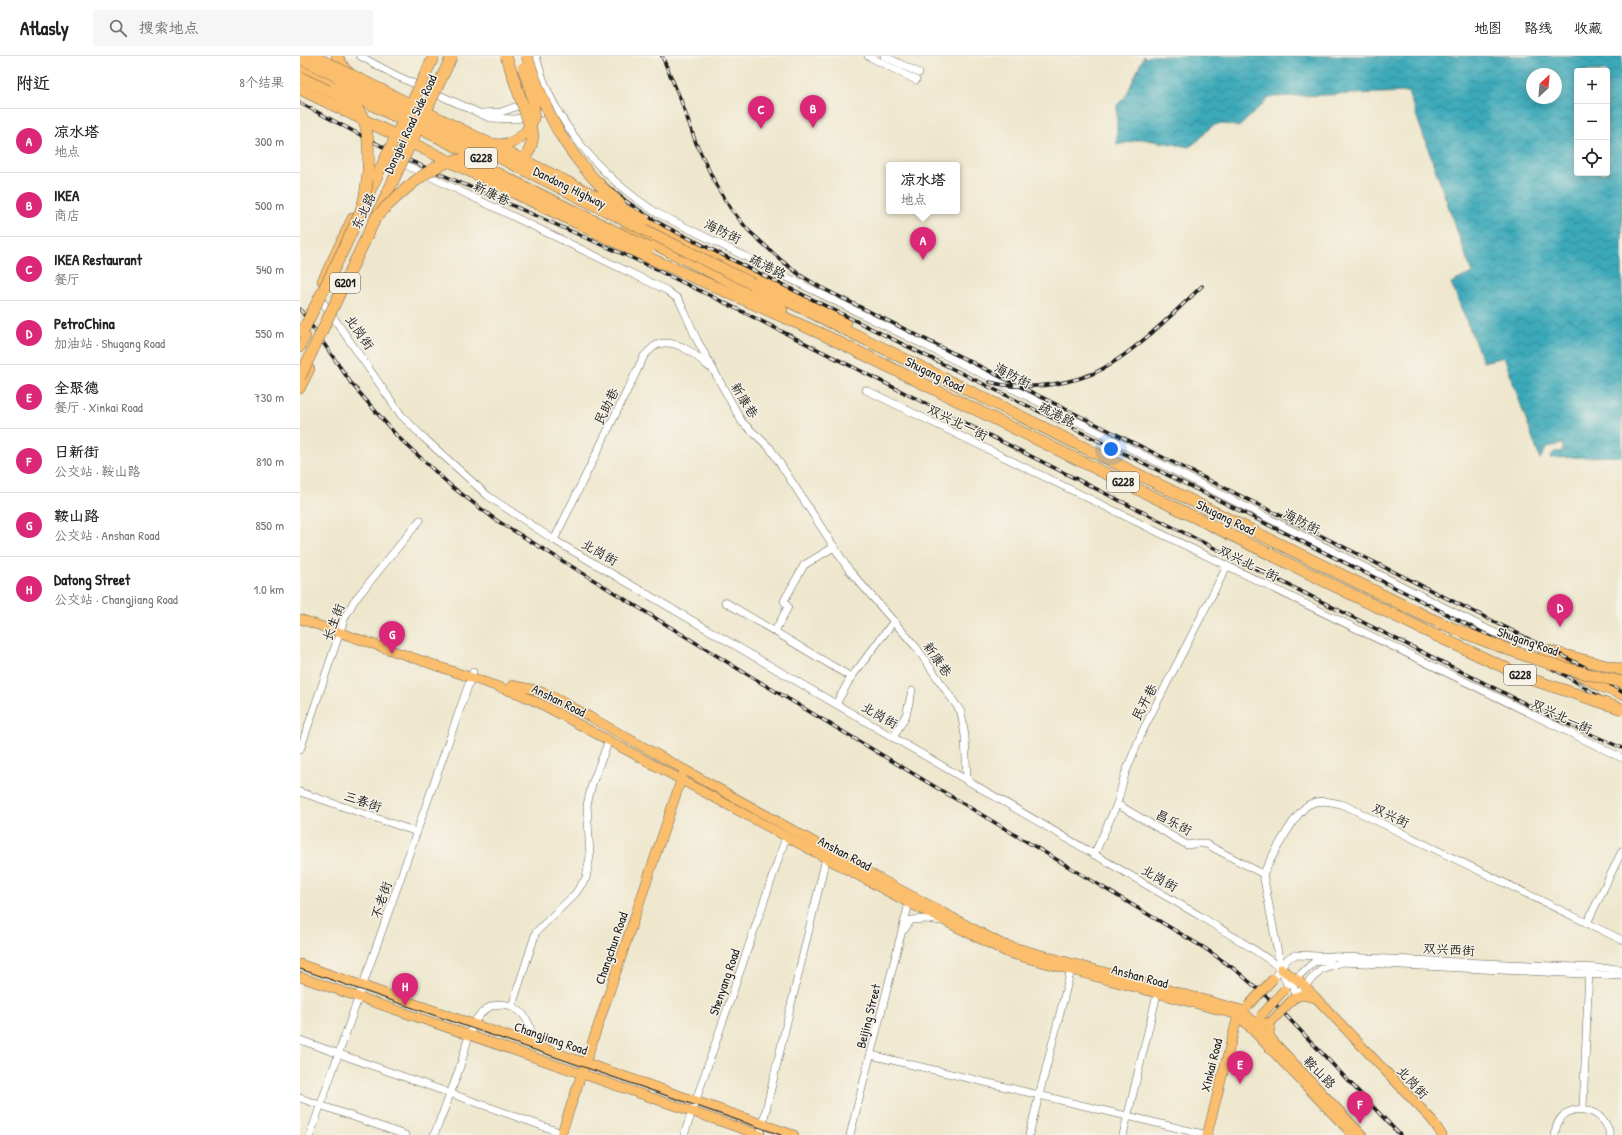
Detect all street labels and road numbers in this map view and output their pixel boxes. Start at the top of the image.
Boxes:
street label: Dongbei Road Side Road [379,72,441,176]
road number: G228 [465,148,497,168]
street label: Dandong Highway [531,162,610,213]
street label: 新康巷 [471,176,513,210]
street label: 东北路 [347,190,379,232]
street label: 海防街 [702,214,744,248]
street label: 疏港路 [747,249,789,283]
road number: G201 [330,273,360,293]
street label: 北岗街 [341,311,379,353]
street label: Shugang Road [903,352,967,396]
street label: 海防街 [992,358,1034,392]
street label: 新康巷 [727,379,763,421]
street label: 民助巷 [589,385,623,427]
street label: 疏港路 [1036,397,1078,431]
street label: 双兴北一街 [925,400,991,444]
road number: G228 [1107,472,1139,492]
street label: Shugang Road [1194,495,1258,539]
street label: 海防街 [1281,504,1323,538]
street label: 北岗街 [579,534,621,570]
street label: 双兴北一街 [1216,541,1282,585]
street label: 长生街 [318,601,348,643]
street label: Shugang Road [1495,622,1561,660]
street label: 新康巷 [919,638,957,680]
road number: G228 [1504,665,1536,685]
street label: Anshan Road [529,679,589,721]
street label: 民开巷 [1127,681,1161,723]
street label: 双兴北一街 [1529,694,1595,738]
street label: 北岗街 [859,697,901,733]
street label: 三春街 [342,786,384,816]
street label: 双兴街 [1370,798,1412,832]
street label: 昌乐街 [1153,805,1195,839]
street label: Anshan Road [815,831,875,875]
street label: 北岗街 [1139,860,1181,896]
street label: 不老街 [366,879,396,921]
street label: Changchun Road [590,910,632,986]
street label: 双兴西街 [1423,939,1475,959]
street label: Shenyang Road [704,946,744,1018]
street label: Anshan Road [1110,960,1170,992]
street label: Beijing Street [851,982,885,1050]
street label: Changjiang Road [512,1017,590,1059]
street label: Xinkai Road [1196,1036,1226,1094]
street label: 鞍山路 [1300,1052,1340,1092]
street label: 北岗街 [1393,1062,1433,1102]

